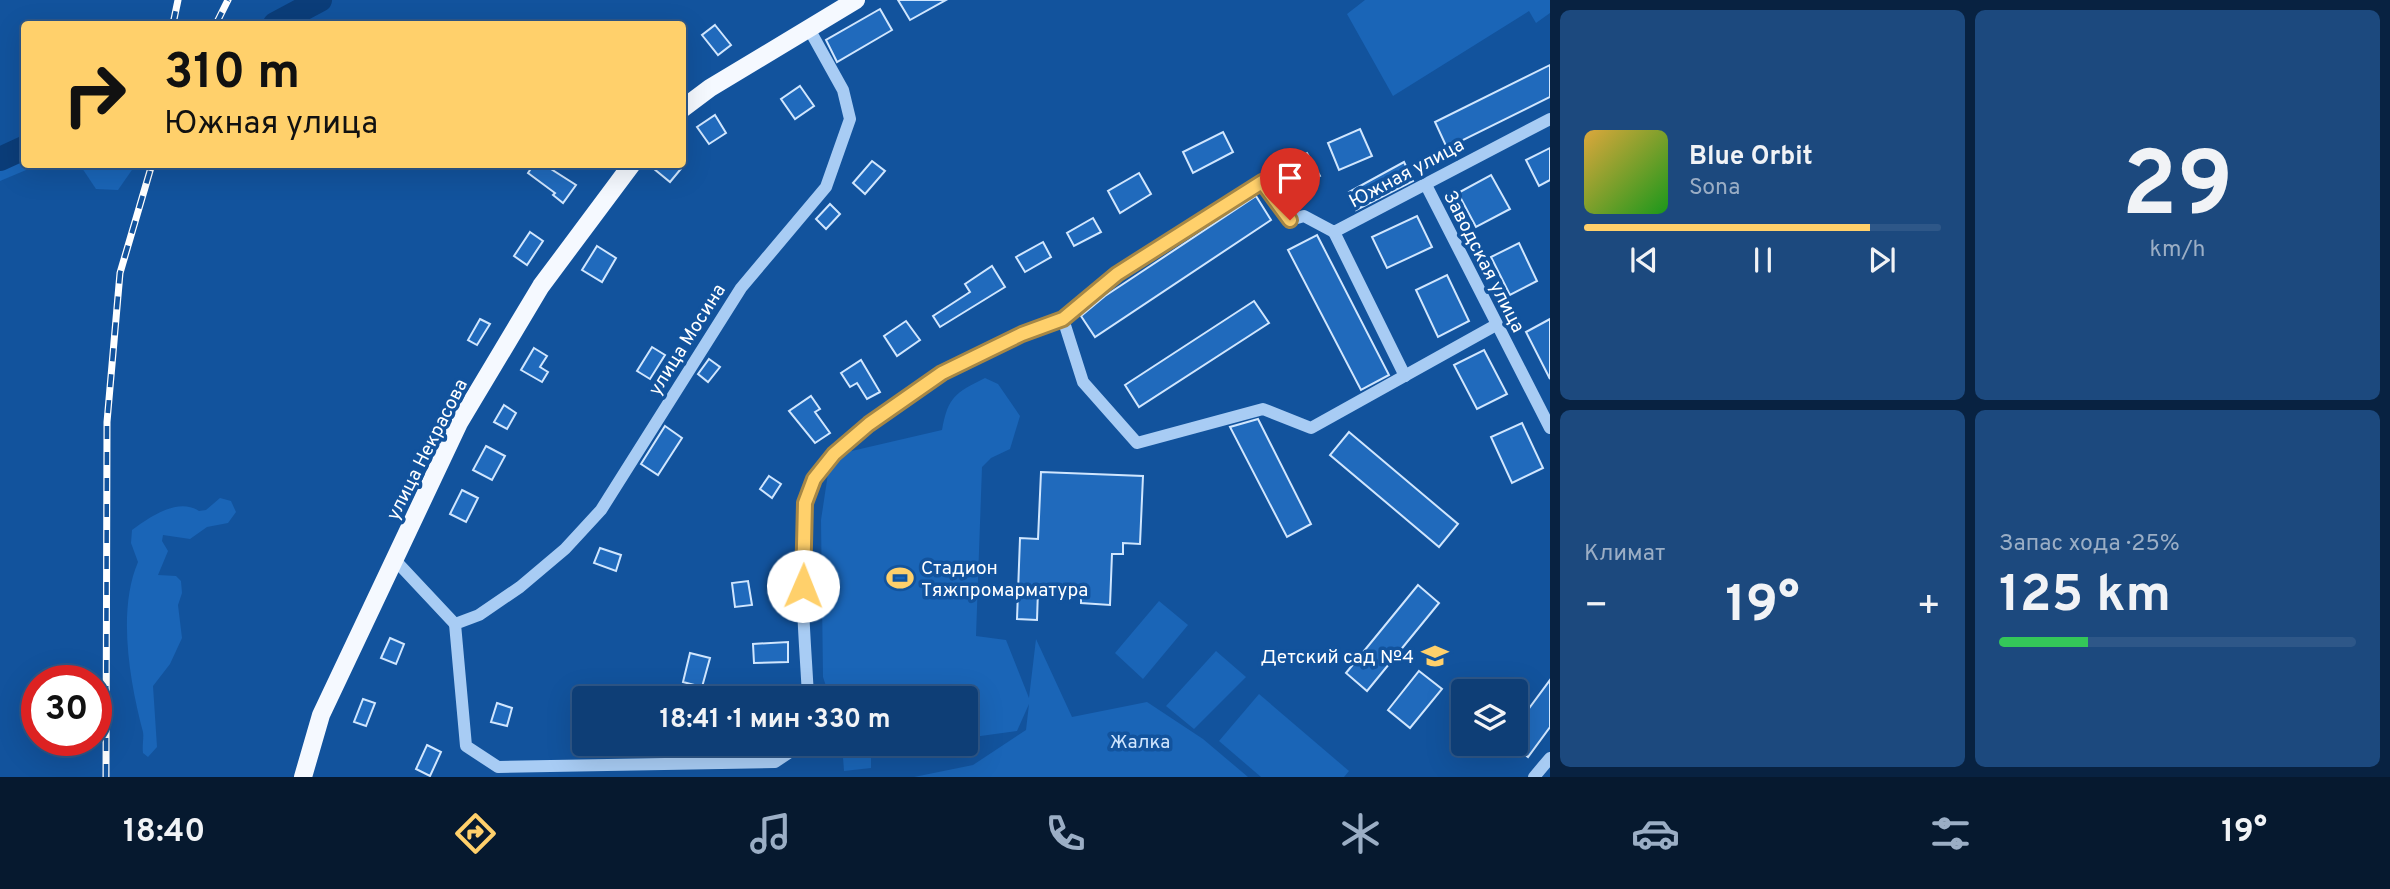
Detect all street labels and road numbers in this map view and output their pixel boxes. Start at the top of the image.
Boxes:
street label: Южная улица [1345,133,1469,214]
street label: Заводская улица [1437,187,1529,337]
street label: улица Мосина [644,280,732,400]
street label: улица Некрасова [382,375,474,525]

